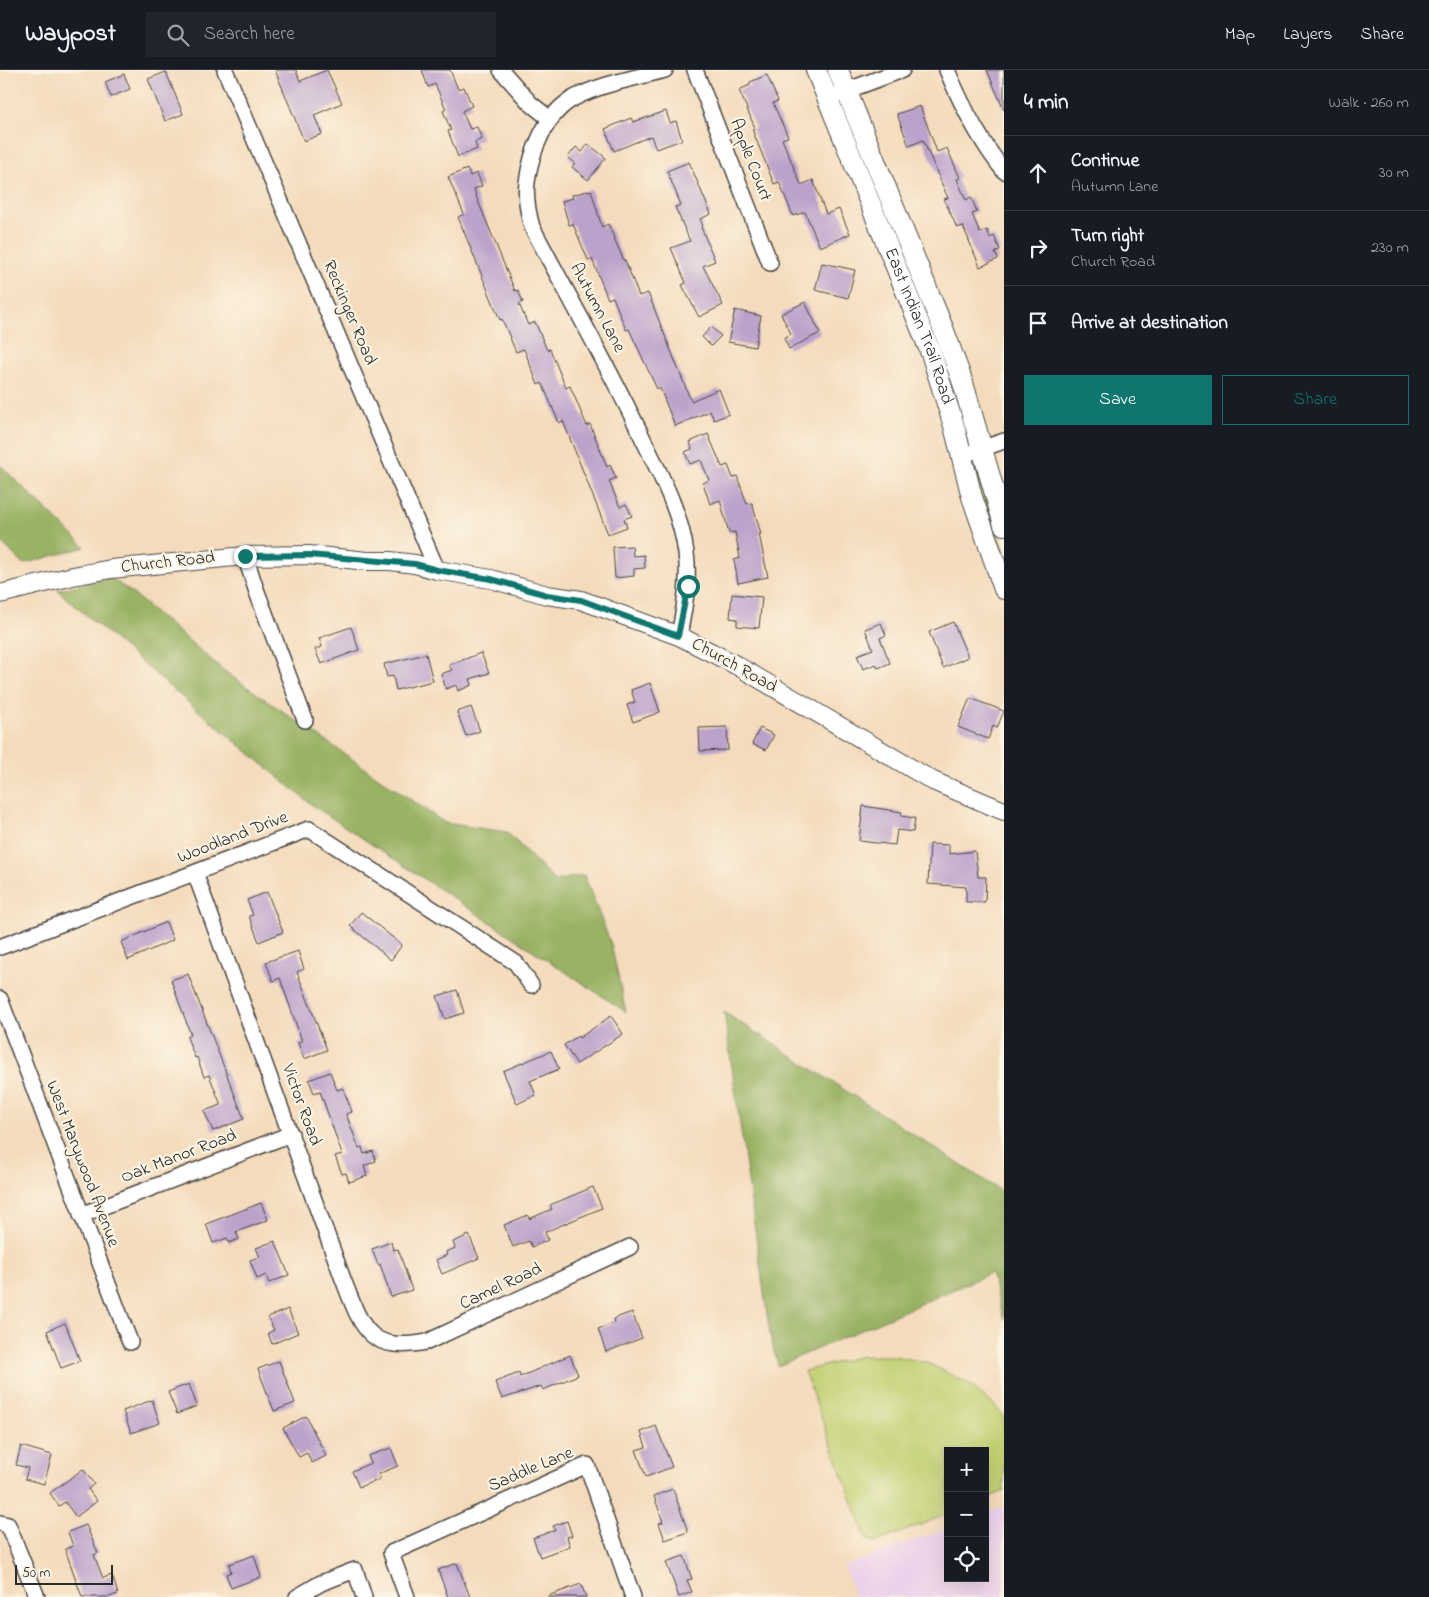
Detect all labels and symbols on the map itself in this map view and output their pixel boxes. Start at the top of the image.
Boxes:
street label: Apple Court [722,115,778,205]
street label: East Indian Trail Road [877,244,959,408]
street label: Reckinger Road [314,257,383,370]
street label: Autumn Lane [562,259,632,358]
street label: Church Road [120,545,216,581]
route end [234,545,257,568]
route start [677,575,700,598]
street label: Church Road [686,632,782,700]
street label: Woodland Drive [174,805,293,871]
street label: Victor Road [274,1060,328,1149]
street label: West Marywood Avenue [38,1077,126,1252]
street label: Oak Manor Road [117,1123,241,1191]
street label: Camel Road [455,1257,547,1317]
street label: Saddle Lane [484,1440,579,1500]
scale bar [15,1562,112,1585]

